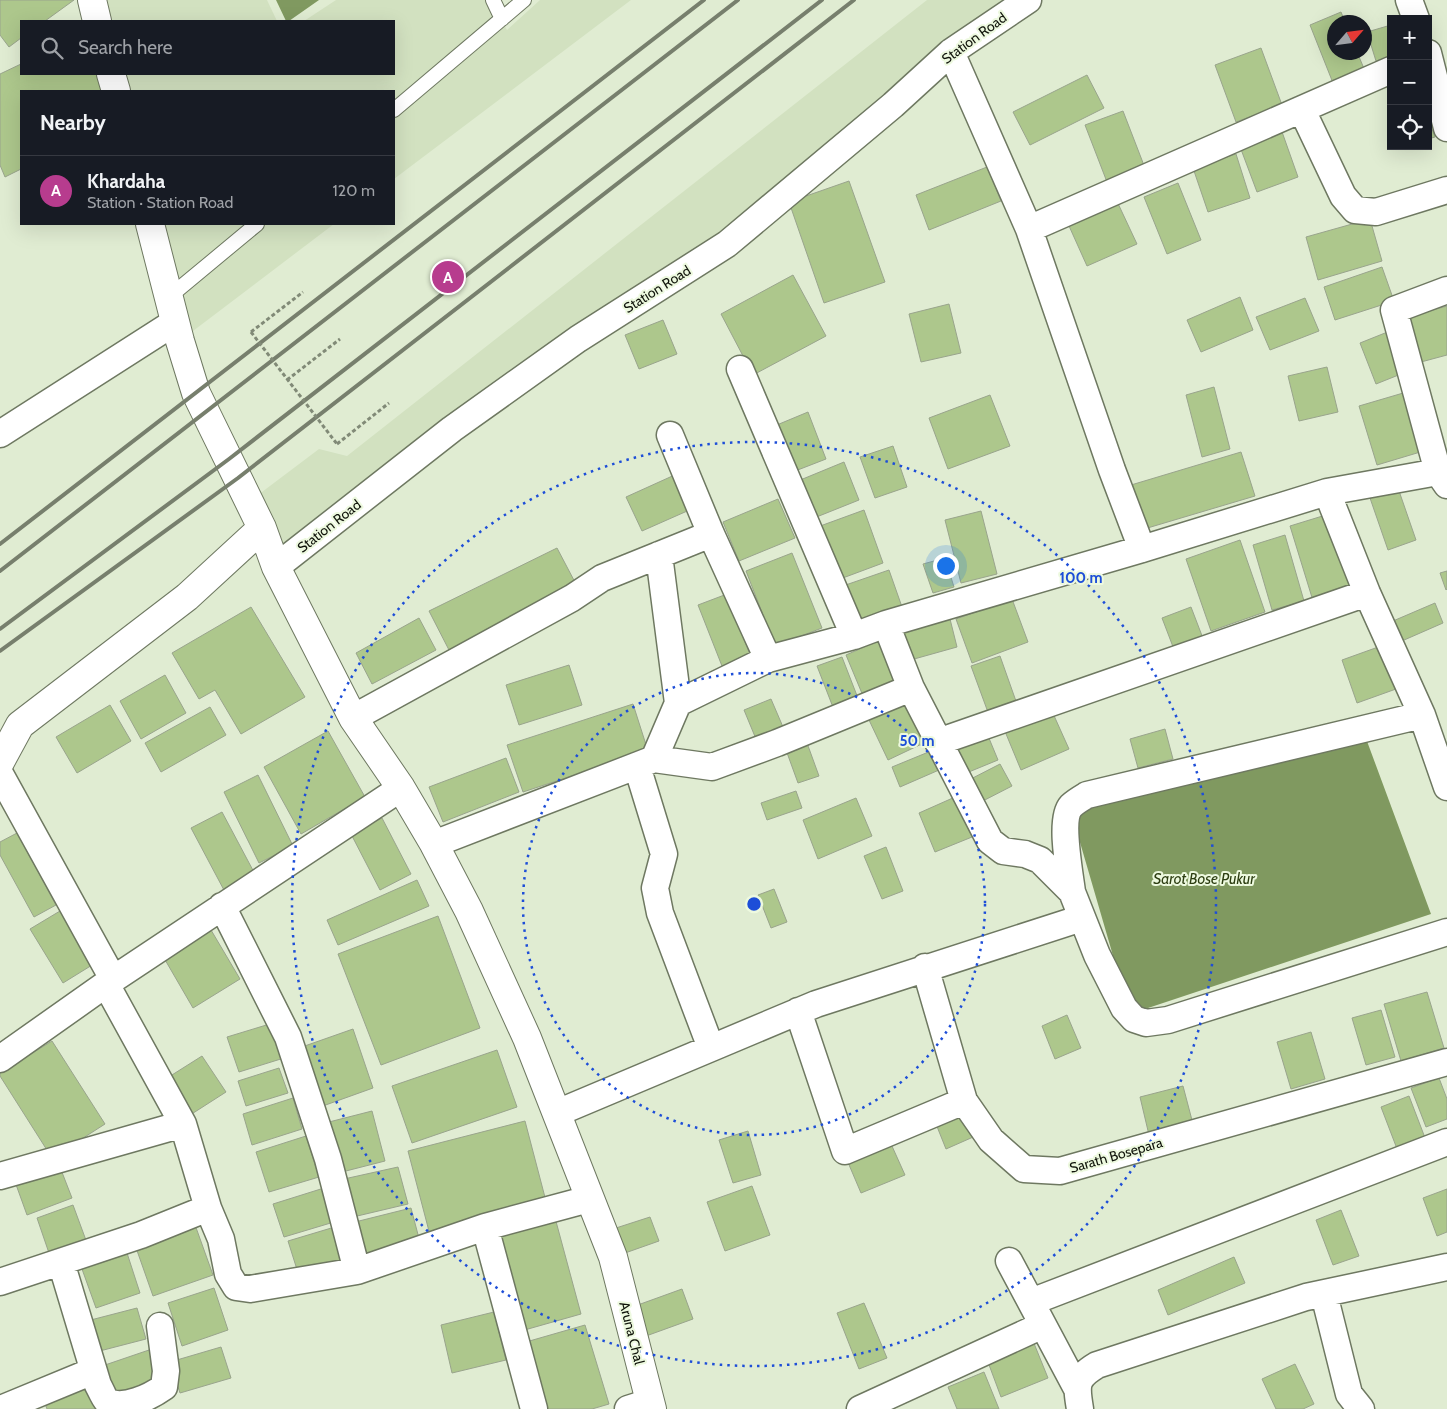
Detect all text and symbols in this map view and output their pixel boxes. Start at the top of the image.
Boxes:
street label: Station Road [938,8,1010,68]
north arrow [1327,15,1372,60]
map controls [1387,15,1432,150]
button: + [1387,15,1432,60]
search box [20,20,395,75]
icon: search [38,34,66,62]
text: Search here [78,36,172,59]
button: − [1387,60,1432,105]
button: locate [1387,105,1432,150]
text: Nearby [40,110,106,135]
text: Khardaha [87,170,165,193]
text: A [51,181,61,200]
text: 120 m [333,181,375,200]
text: Station · Station Road [87,193,233,212]
pin: A [432,258,464,296]
street label: Station Road [620,261,694,317]
street label: Station Road [294,496,364,556]
your location [933,553,959,579]
text: 100 m [1059,569,1103,587]
text: 50 m [899,732,935,750]
water label: Sarot Bose Pukur [1153,870,1256,888]
centre of rings [745,895,763,913]
street label: Sarath Bosepara [1067,1133,1165,1177]
street label: Aruna Chal [615,1300,649,1367]

